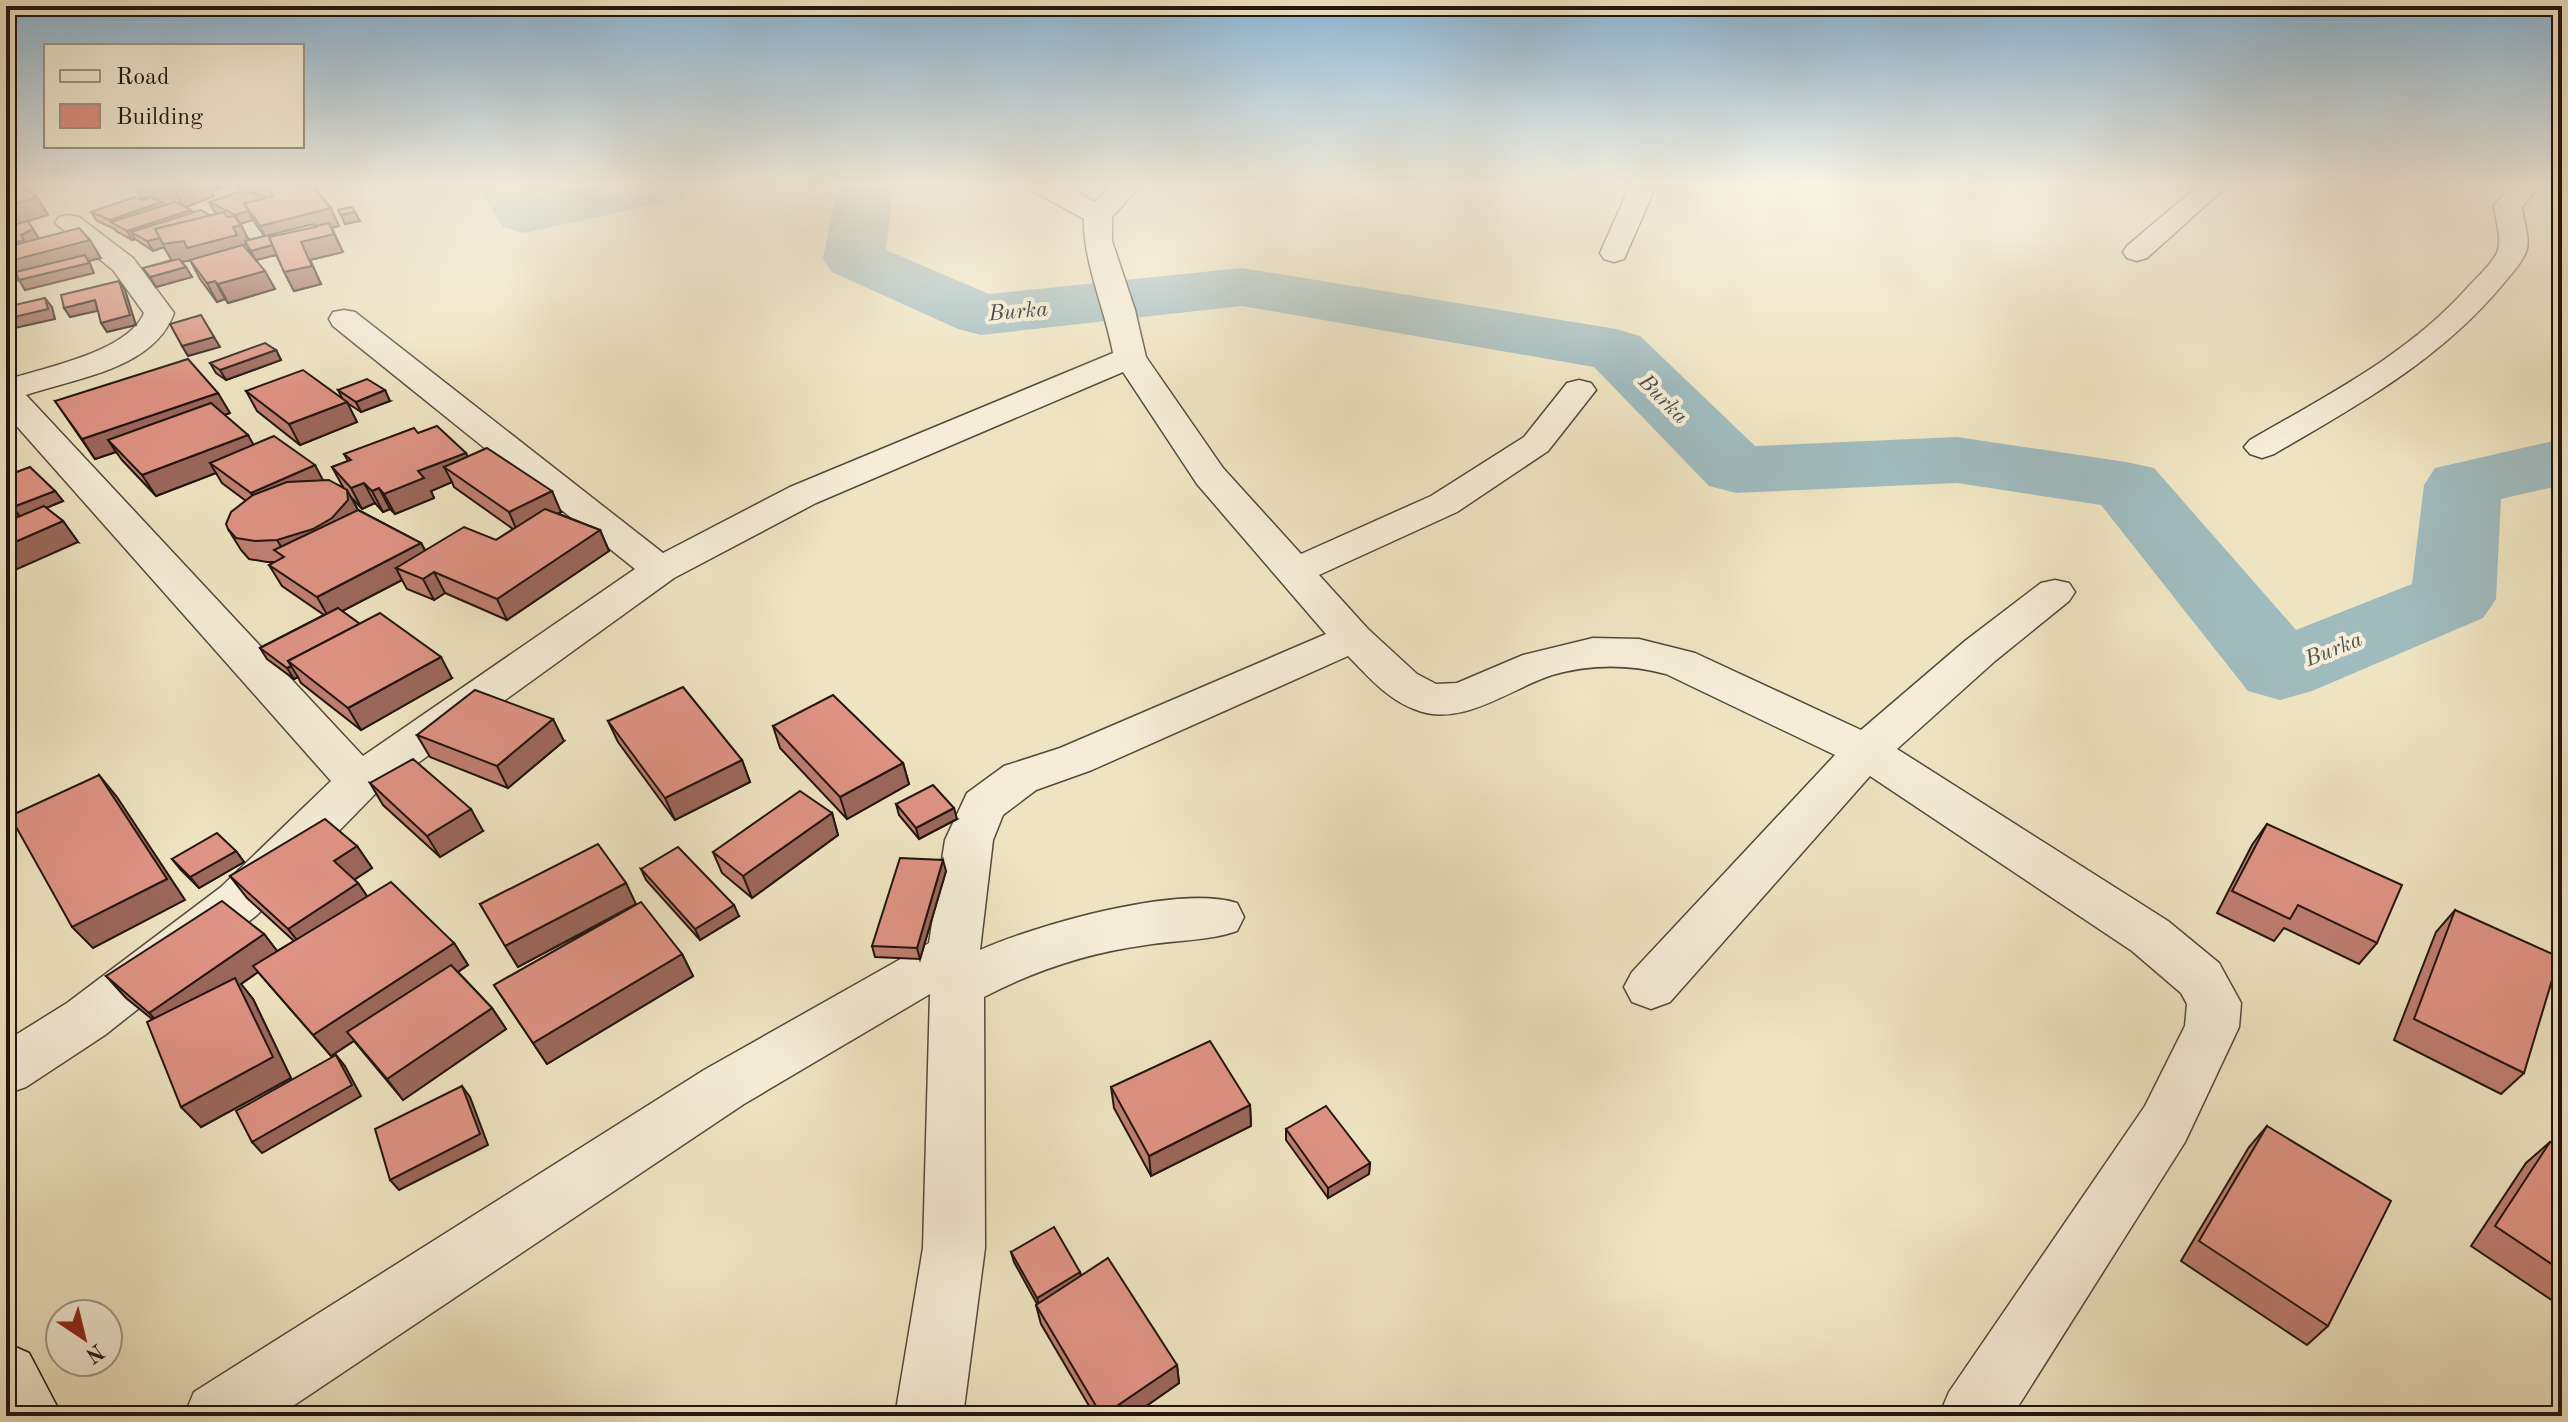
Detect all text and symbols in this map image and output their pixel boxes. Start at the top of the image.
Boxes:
legend [44,44,304,148]
text: Road [116,66,169,90]
text: Building [116,106,203,130]
water label: Burka [986,298,1049,326]
water label: Burka [1633,370,1692,428]
water label: Burka [2301,628,2366,672]
north arrow [44,1298,124,1378]
text: N [81,1339,108,1367]

